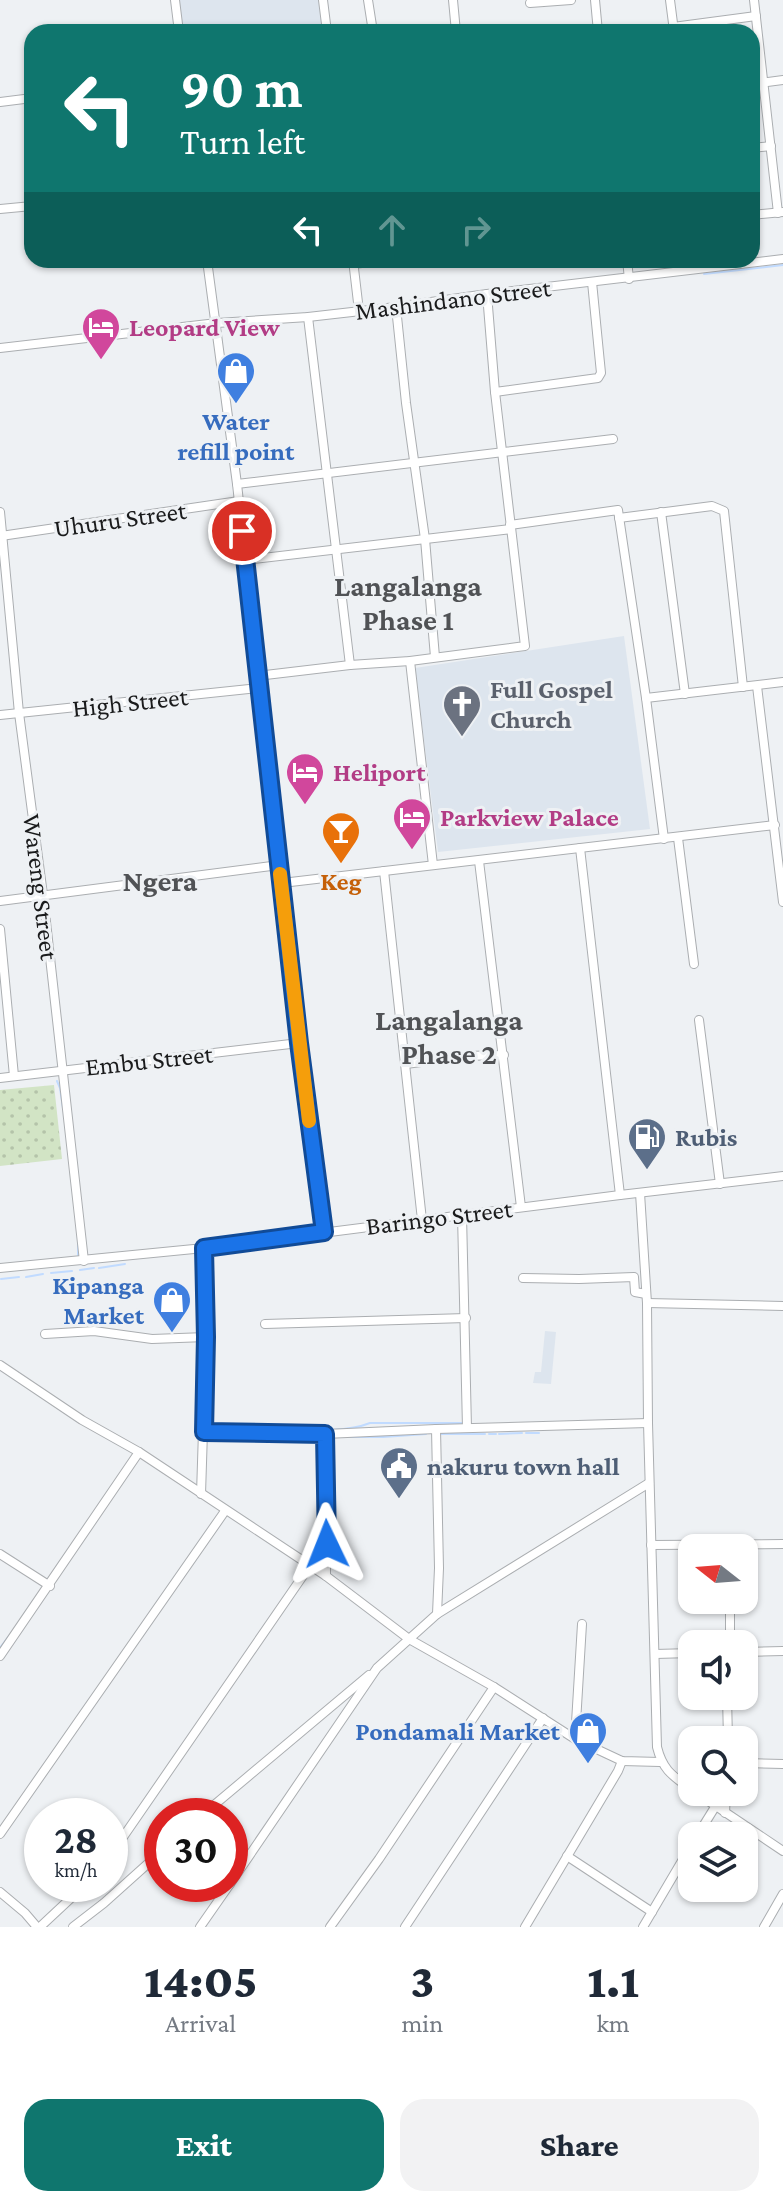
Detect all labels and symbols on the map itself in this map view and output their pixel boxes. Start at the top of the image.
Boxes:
street label: Mashindano Street [354,273,553,326]
hotel icon: Leopard View [80,306,122,361]
place label: Leopard View [129,313,280,342]
shop icon: Water refill point [215,350,257,405]
place label: Water refill point [178,407,295,466]
street label: Uhuru Street [52,496,189,543]
pin [208,497,276,565]
district label: Langalanga Phase 1 [334,569,482,636]
place label: Full Gospel Church [490,675,613,734]
street label: High Street [71,682,190,723]
church icon: Full Gospel Church [441,683,483,738]
hotel icon: Heliport [284,751,326,806]
place label: Heliport [333,758,426,787]
hotel icon: Parkview Palace [391,796,433,851]
place label: Parkview Palace [440,803,619,832]
bar icon: Keg [320,810,362,865]
street label: Wareng Street [17,812,64,962]
district label: Ngera [123,864,198,897]
place label: Keg [320,867,362,896]
district label: Langalanga Phase 2 [375,1003,523,1070]
street label: Embu Street [84,1039,215,1082]
fuel station icon: Rubis [626,1116,668,1171]
place label: Rubis [675,1123,737,1152]
street label: Baringo Street [364,1194,514,1241]
place label: Kipanga Market [52,1271,145,1330]
shop icon: Kipanga Market [151,1279,193,1334]
public building icon: nakuru town hall [378,1445,420,1500]
place label: nakuru town hall [427,1452,620,1481]
position arrow [285,1502,369,1586]
north arrow [678,1534,758,1614]
shop icon: Pondamali Market [567,1710,609,1765]
place label: Pondamali Market [355,1717,561,1746]
speed limit sign: 30 [144,1798,248,1902]

